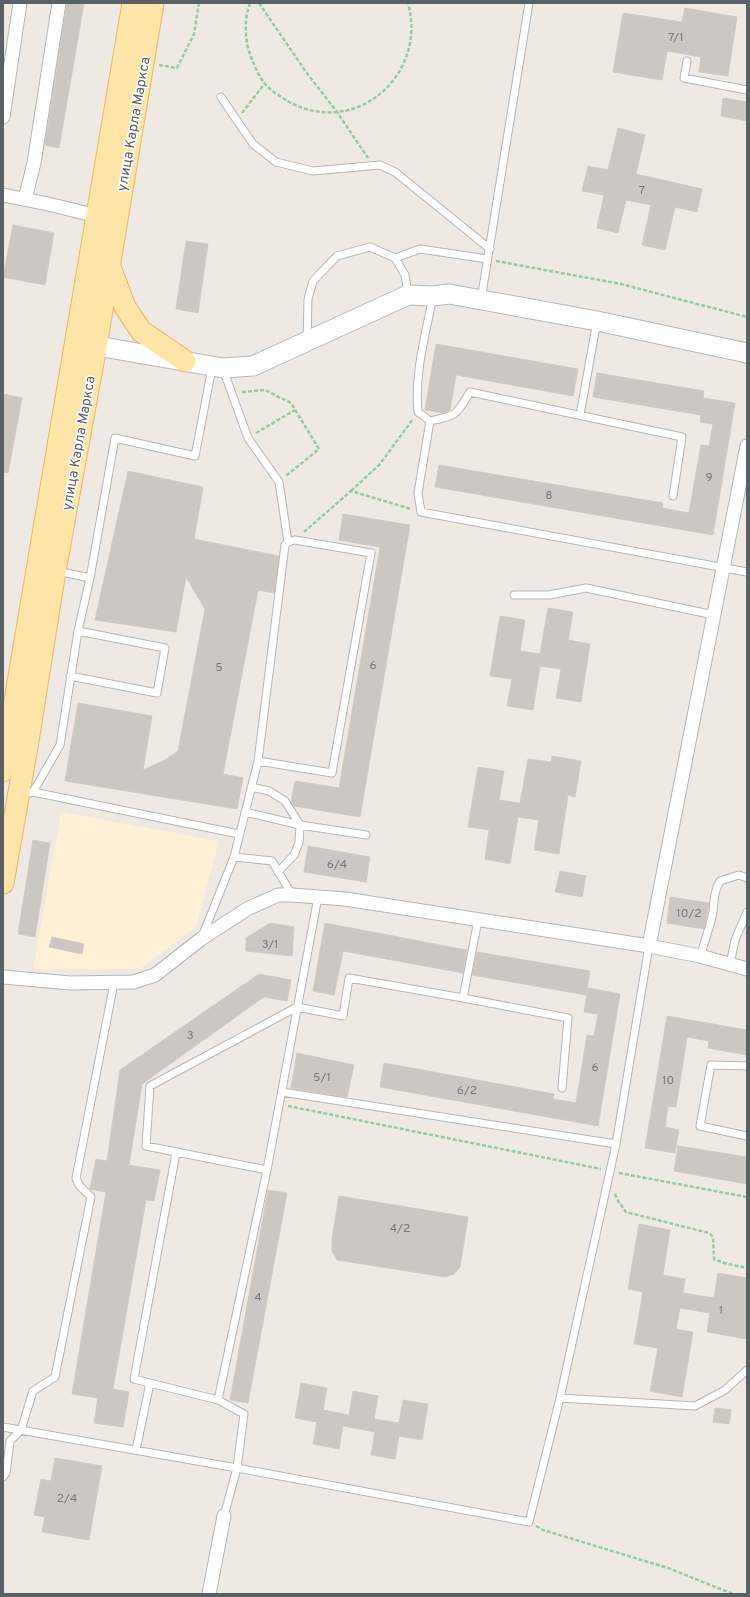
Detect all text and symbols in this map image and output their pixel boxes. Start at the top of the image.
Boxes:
house number: 7/1 [668,30,684,46]
street label: улица Карла Маркса [114,56,155,193]
house number: 7 [639,183,645,199]
street label: улица Карла Маркса [59,375,100,512]
house number: 9 [705,470,713,486]
house number: 8 [545,488,553,504]
house number: 6 [369,658,377,674]
house number: 5 [215,660,223,676]
house number: 6/4 [327,857,347,873]
house number: 10/2 [676,906,702,922]
house number: 3/1 [261,937,279,953]
house number: 3 [186,1028,194,1044]
house number: 6 [591,1060,599,1076]
house number: 5/1 [313,1070,331,1086]
house number: 10 [662,1073,674,1089]
house number: 6/2 [457,1083,477,1099]
house number: 4/2 [390,1221,410,1237]
house number: 4 [254,1290,262,1306]
house number: 1 [719,1303,723,1319]
house number: 2/4 [57,1491,77,1507]

